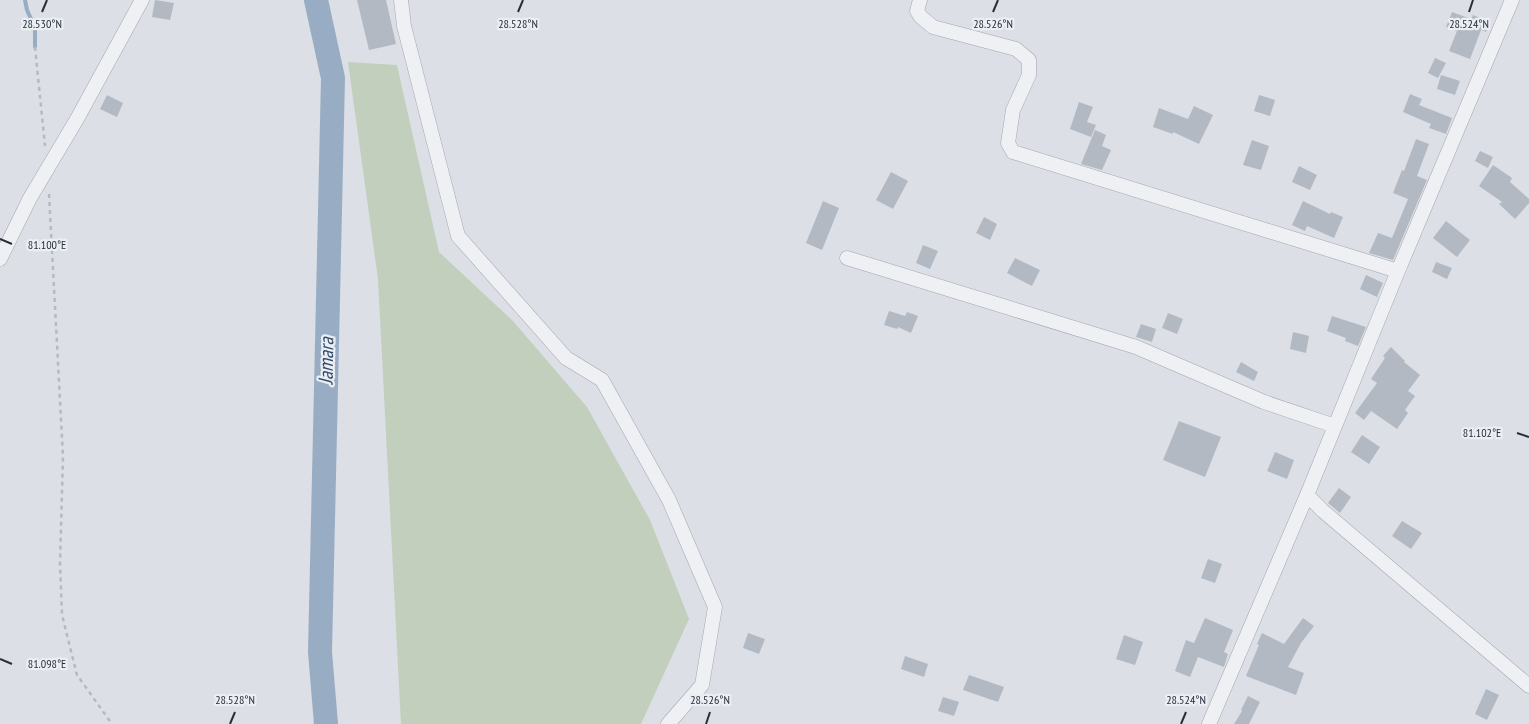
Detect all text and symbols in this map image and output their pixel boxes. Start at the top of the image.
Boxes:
text: 28.530°N [22,16,62,31]
text: 28.528°N [498,16,538,31]
text: 28.526°N [973,16,1013,31]
text: 28.524°N [1449,16,1489,31]
text: 81.100°E [28,237,66,252]
water label: Jamara [313,336,339,386]
text: 81.102°E [1463,425,1501,440]
text: 81.098°E [28,656,66,671]
text: 28.528°N [215,692,255,707]
text: 28.526°N [690,692,730,707]
text: 28.524°N [1166,692,1206,707]

